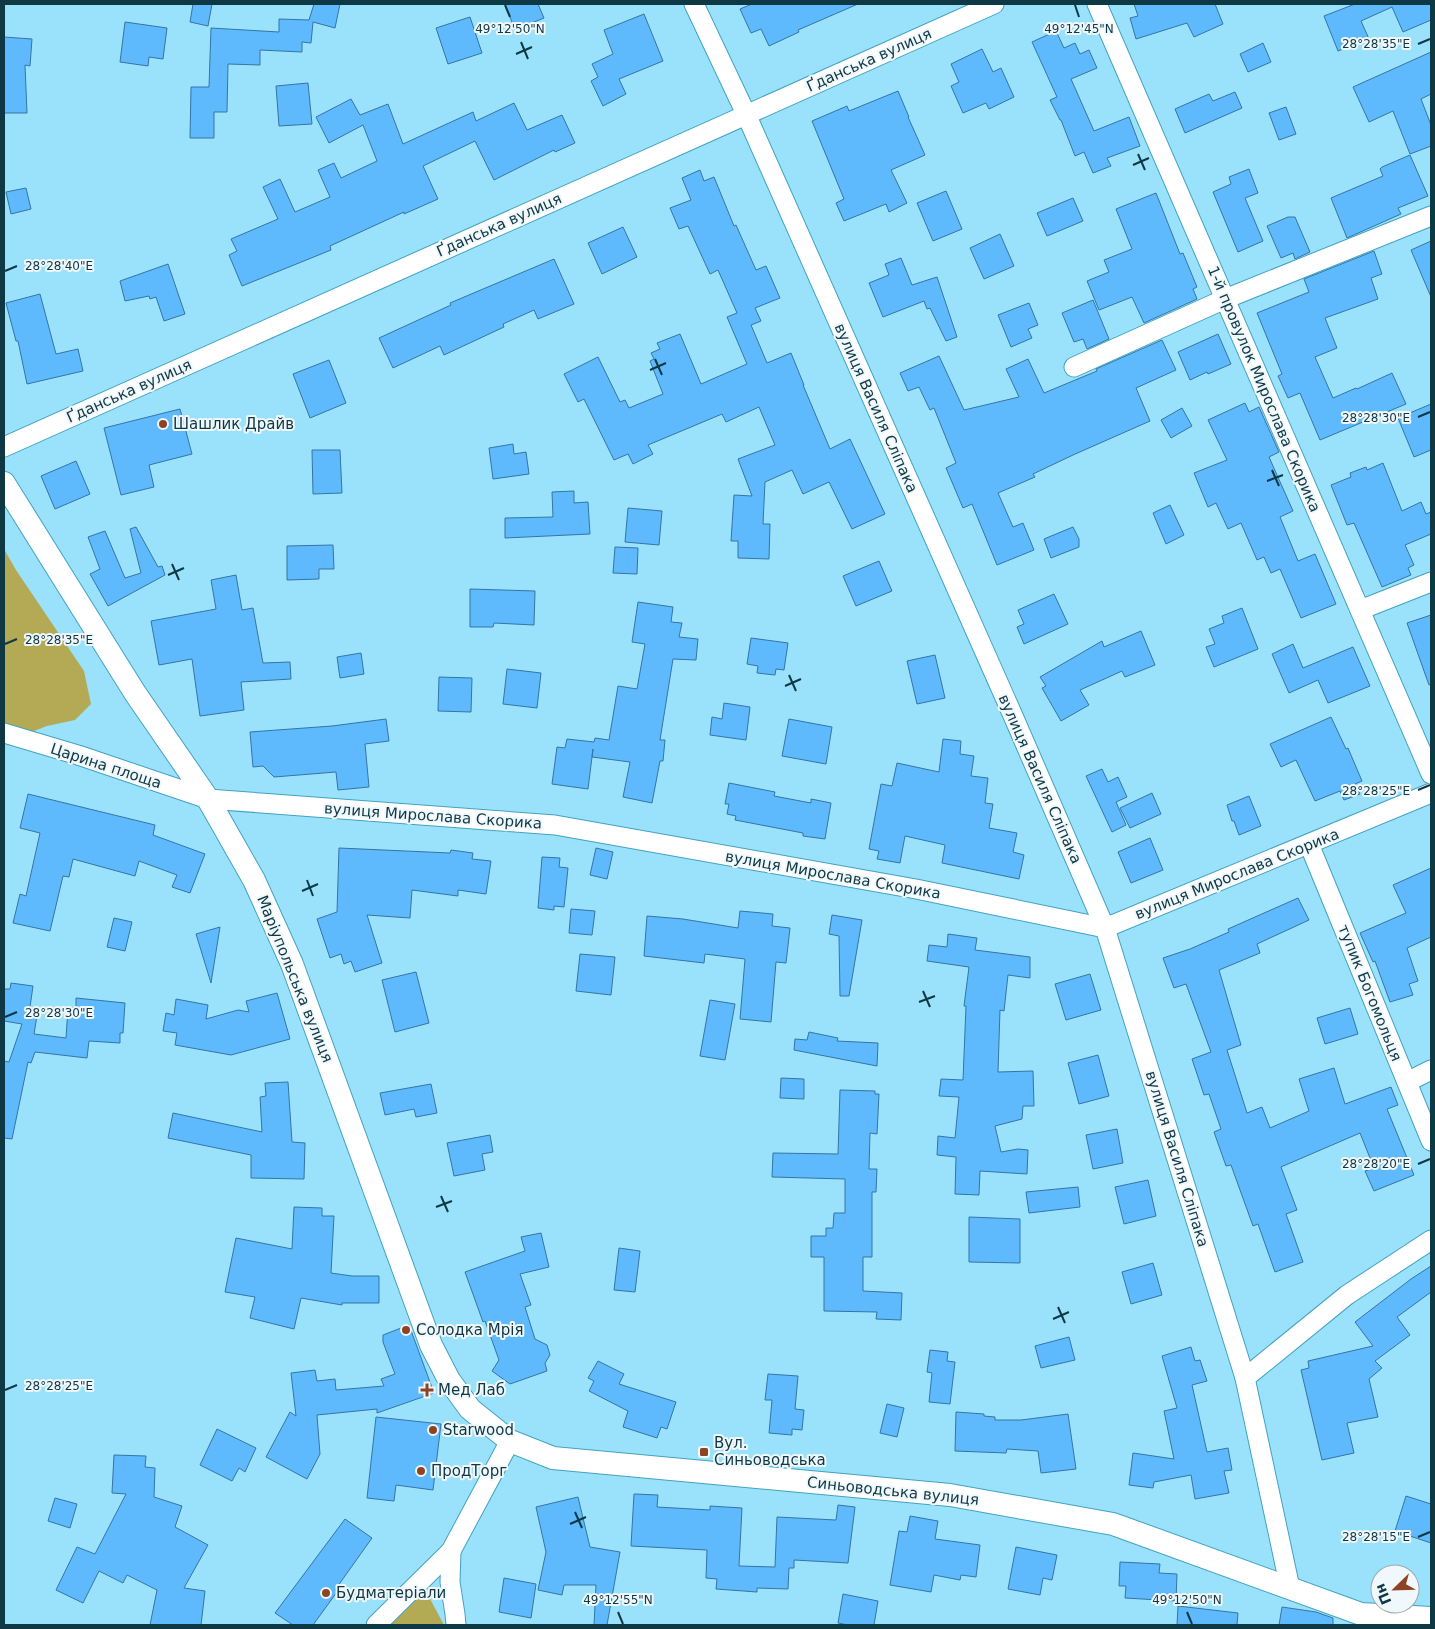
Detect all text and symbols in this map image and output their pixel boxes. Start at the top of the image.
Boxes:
text: 49°12'50"N [475,22,545,36]
text: 49°12'45"N [1044,22,1114,36]
street label: Ґданська вулиця [804,24,934,96]
text: 28°28'35"E [1342,37,1410,51]
street label: Ґданська вулиця [434,189,564,261]
text: 28°28'40"E [25,259,93,273]
street label: 1-й провулок Мирослава Скорика [1204,263,1324,515]
street label: вулиця Василя Сліпака [830,321,922,495]
street label: Ґданська вулиця [64,355,194,427]
text: 28°28'30"E [1342,411,1410,425]
place label: Шашлик Драйв [173,415,294,433]
marker: Шашлик Драйв [157,418,169,430]
text: 28°28'35"E [25,633,93,647]
street label: вулиця Василя Сліпака [994,692,1086,866]
street label: Царина площа [48,740,164,792]
text: 28°28'25"E [1342,784,1410,798]
street label: вулиця Мирослава Скорика [323,799,543,833]
street label: вулиця Мирослава Скорика [1132,825,1342,923]
street label: вулиця Мирослава Скорика [724,847,942,903]
street label: Маріупольська вулиця [253,893,337,1065]
street label: тупик Богомольця [1334,922,1406,1064]
text: 28°28'30"E [25,1006,93,1020]
street label: вулиця Василя Сліпака [1142,1069,1212,1249]
text: 28°28'20"E [1342,1157,1410,1171]
place label: Солодка Мрія [416,1321,523,1339]
marker: Солодка Мрія [400,1324,412,1336]
text: 28°28'25"E [25,1379,93,1393]
place label: Мед Лаб [438,1381,505,1399]
marker: Мед Лаб [420,1383,434,1397]
place label: Starwood [443,1421,514,1439]
marker: Starwood [427,1424,439,1436]
place label: Вул. Синьоводська [714,1434,826,1469]
marker: Вул. Синьоводська [698,1446,710,1458]
place label: ПродТорг [431,1462,507,1480]
marker: ПродТорг [415,1465,427,1477]
street label: Синьоводська вулиця [806,1473,980,1509]
text: 28°28'15"E [1342,1530,1410,1544]
north arrow [1370,1564,1420,1614]
text: Пн [1371,1581,1395,1607]
place label: Будматеріали [336,1584,446,1602]
marker: Будматеріали [320,1587,332,1599]
text: 49°12'55"N [583,1593,653,1607]
text: 49°12'50"N [1152,1593,1222,1607]

